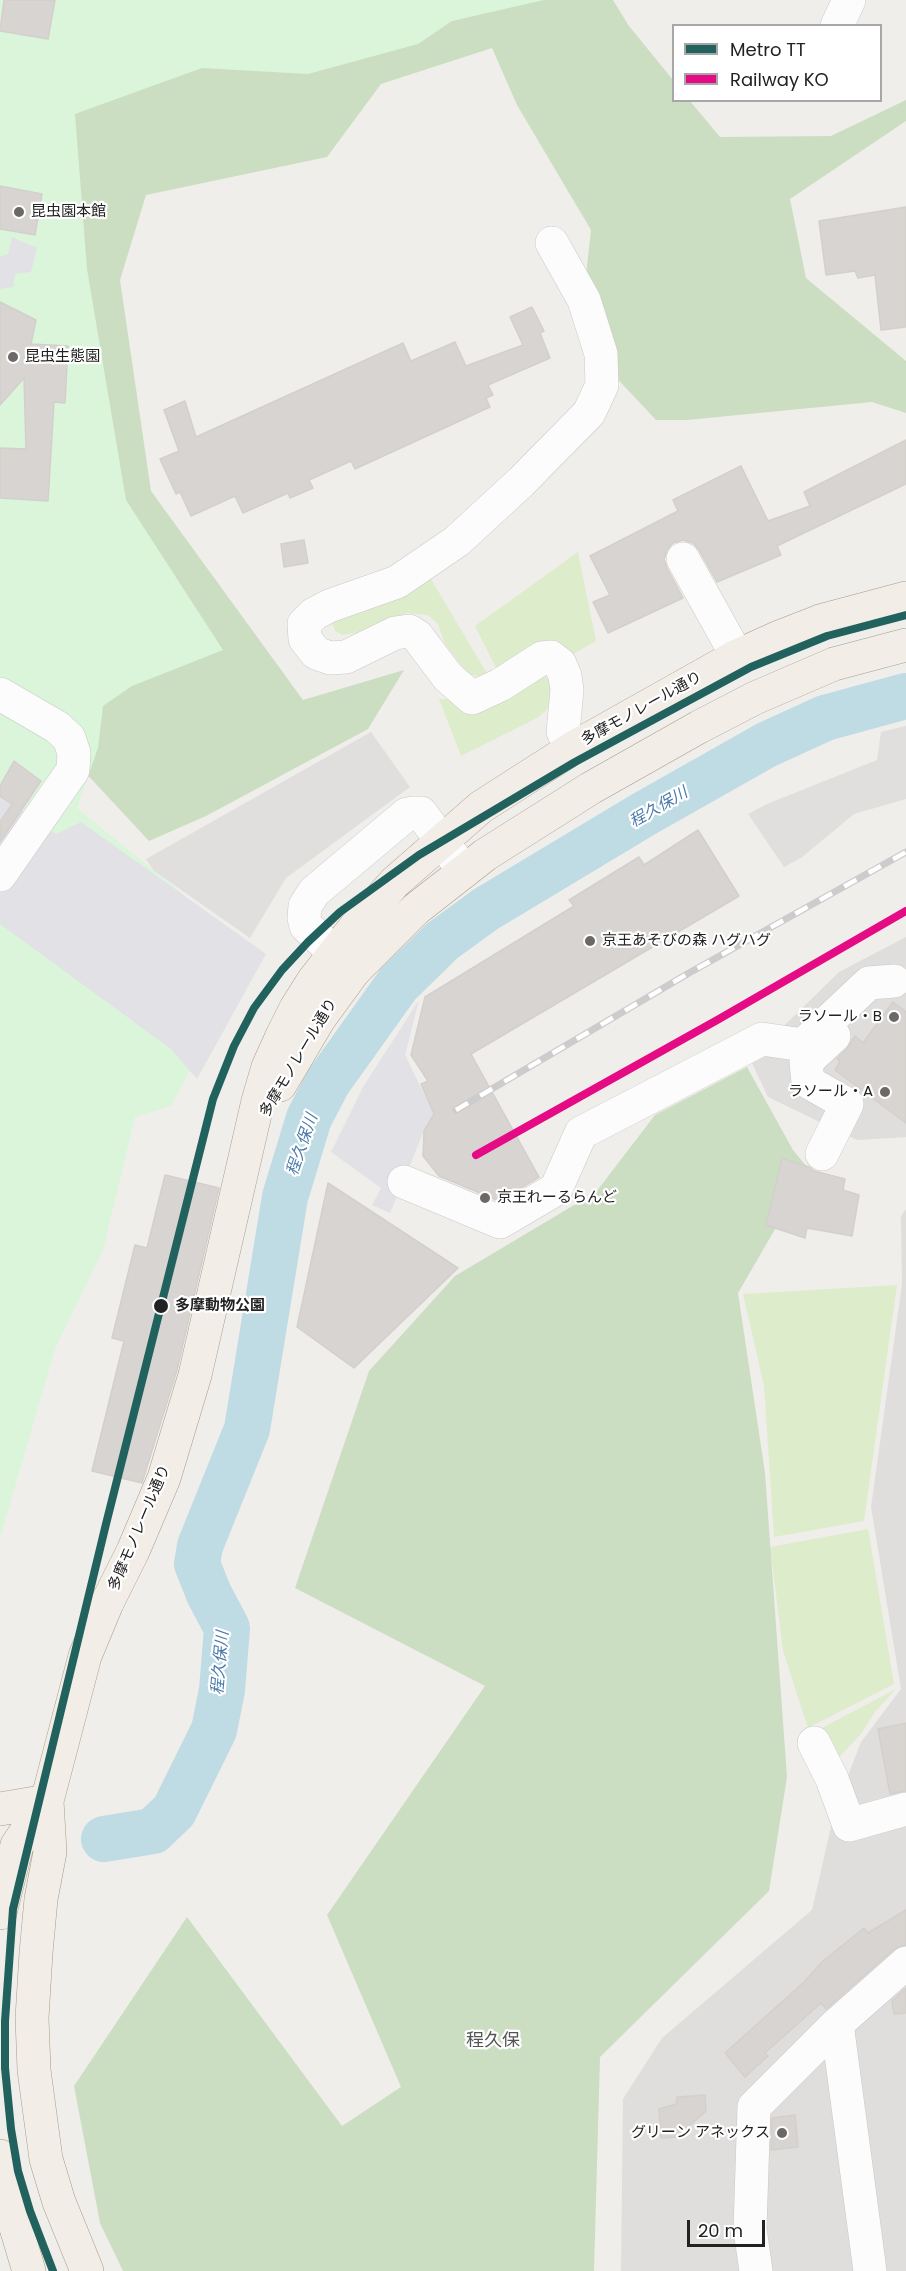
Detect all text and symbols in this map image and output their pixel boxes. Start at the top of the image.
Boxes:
legend [672,24,882,102]
text: Metro TT [730,37,806,62]
text: Railway KO [730,67,829,92]
place label: 昆虫園本館 [31,203,106,221]
marker: 昆虫園本館 [12,205,26,219]
place label: 昆虫生態園 [25,348,100,366]
marker: 昆虫生態園 [6,350,20,364]
street label: 多摩モノレール通り [579,668,705,750]
water label: 程久保川 [626,784,692,832]
place label: 京王あそびの森 ハグハグ [602,932,771,950]
marker: 京王あそびの森 ハグハグ [583,934,597,948]
street label: 多摩モノレール通り [257,996,341,1120]
place label: ラソール・B [798,1008,882,1026]
marker: ラソール・B [887,1010,901,1024]
place label: ラソール・A [788,1083,873,1101]
marker: ラソール・A [878,1085,892,1099]
water label: 程久保川 [284,1112,322,1178]
place label: 京王れーるらんど [497,1189,617,1207]
marker: 京王れーるらんど [478,1191,492,1205]
marker: 多摩動物公園 [152,1297,170,1315]
place label: 多摩動物公園 [175,1297,265,1315]
street label: 多摩モノレール通り [105,1462,175,1594]
water label: 程久保川 [209,1630,233,1696]
district label: 程久保 [466,2030,520,2052]
place label: グリーン アネックス [631,2124,770,2142]
marker: グリーン アネックス [775,2126,789,2140]
scale bar [690,2208,768,2246]
text: 20 m [698,2218,743,2243]

